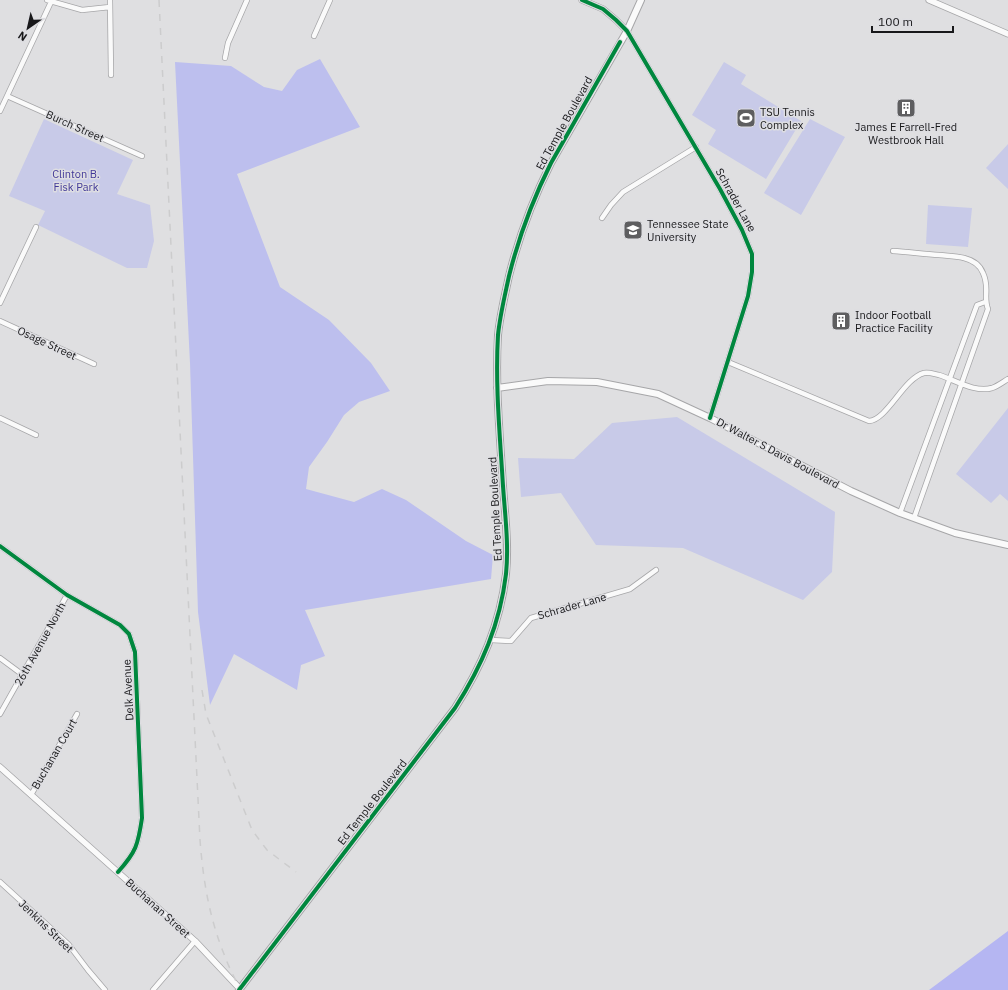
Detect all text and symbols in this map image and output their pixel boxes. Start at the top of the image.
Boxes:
north arrow [8,8,48,48]
scale bar [872,8,953,34]
text: 100 m [878,14,913,29]
text: N [15,28,30,44]
street label: Ed Temple Boulevard [533,74,595,172]
building icon: James E Farrell-Fred Westbrook Hall [895,97,917,119]
place label: TSU Tennis Complex [760,105,815,132]
street label: Burch Street [44,107,106,145]
sports icon: TSU Tennis Complex [735,107,757,129]
place label: James E Farrell-Fred Westbrook Hall [855,120,957,147]
street label: Schrader Lane [713,166,759,234]
park label: Clinton B. Fisk Park [52,167,100,194]
place label: Tennessee State University [647,217,728,244]
school or university icon: Tennessee State University [622,219,644,241]
place label: Indoor Football Practice Facility [855,308,933,335]
building icon: Indoor Football Practice Facility [830,310,852,332]
street label: Osage Street [15,323,79,363]
street label: Dr Walter S Davis Boulevard [714,415,842,491]
street label: Ed Temple Boulevard [485,456,505,562]
street label: Schrader Lane [536,590,608,622]
street label: 26th Avenue North [11,600,69,688]
street label: Delk Avenue [119,659,137,721]
street label: Buchanan Court [28,716,80,792]
street label: Ed Temple Boulevard [334,756,410,848]
street label: Buchanan Street [123,875,193,941]
street label: Jenkins Street [16,896,76,956]

